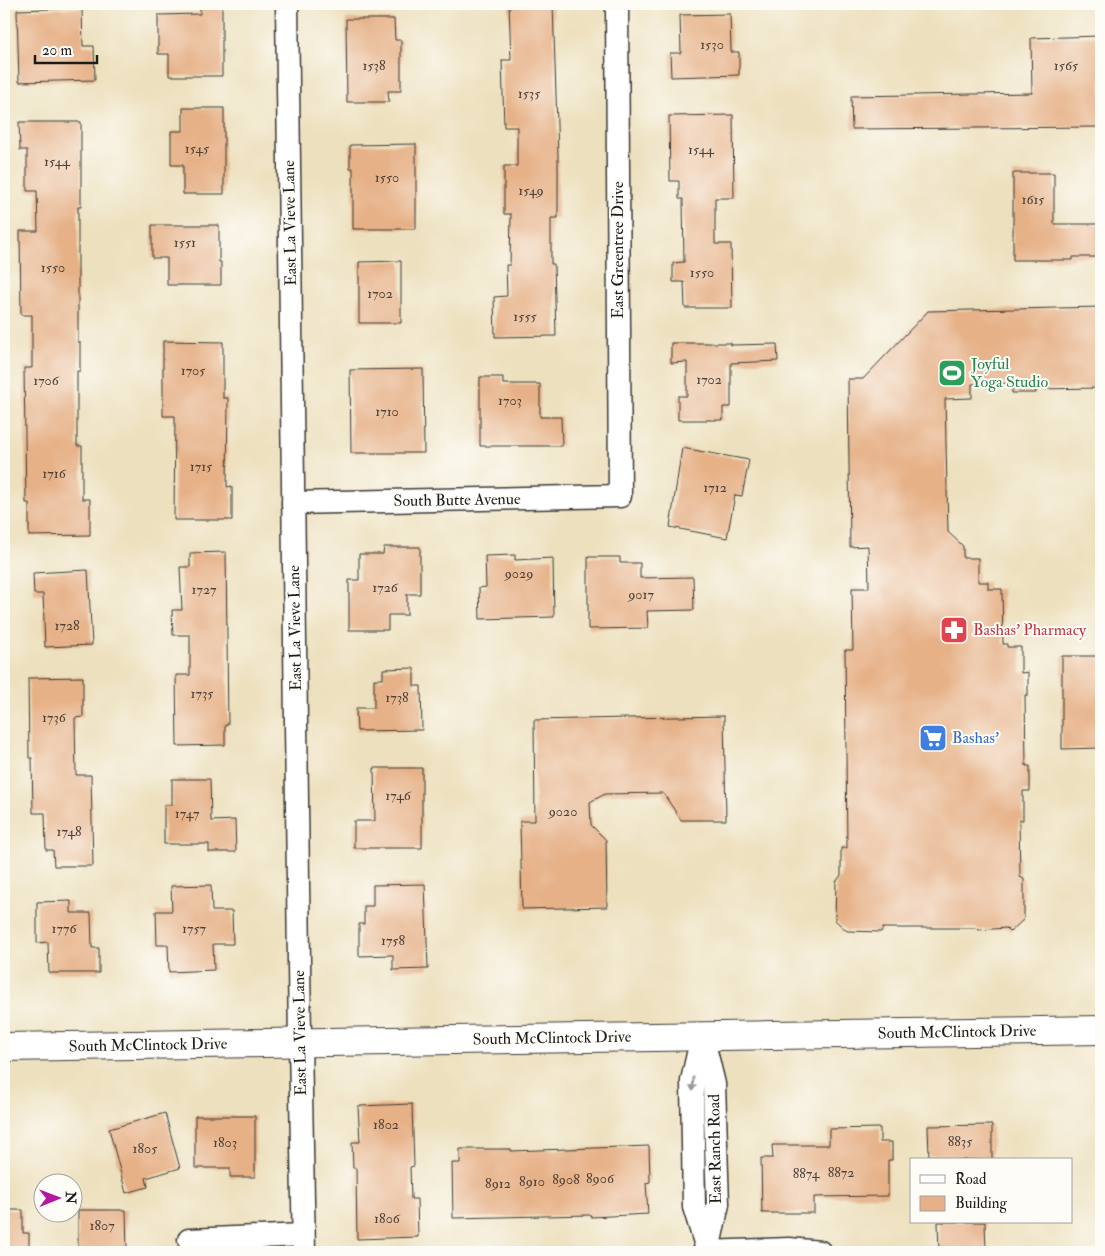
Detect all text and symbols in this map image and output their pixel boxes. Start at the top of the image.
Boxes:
scale bar [35,32,98,64]
house number: 1530 [700,36,724,53]
text: 20 m [42,41,72,60]
house number: 1538 [362,57,386,74]
house number: 1565 [1054,57,1079,74]
house number: 1535 [518,85,541,102]
house number: 1545 [185,140,210,157]
house number: 1544 [688,141,715,158]
house number: 1544 [44,153,71,170]
street label: East La Vieve Lane [279,160,301,286]
house number: 1550 [375,169,399,186]
street label: East Greentree Drive [608,181,628,319]
house number: 1549 [518,182,544,199]
house number: 1615 [1021,191,1045,208]
house number: 1551 [174,234,196,251]
house number: 1550 [41,259,65,276]
house number: 1550 [690,264,714,281]
house number: 1702 [367,285,393,302]
house number: 1555 [513,308,538,325]
place label: Joyful Yoga Studio [970,354,1048,392]
sports icon: Joyful Yoga Studio [937,358,967,388]
house number: 1705 [181,362,206,379]
house number: 1702 [696,371,722,388]
house number: 1706 [33,372,60,389]
house number: 1703 [498,392,522,409]
house number: 1710 [375,403,399,420]
house number: 1715 [190,458,213,475]
house number: 1716 [42,465,67,482]
house number: 1712 [703,479,727,496]
street label: South Butte Avenue [393,489,521,511]
street label: East La Vieve Lane [284,565,306,691]
house number: 9029 [504,565,533,582]
house number: 1726 [372,579,399,596]
house number: 1727 [192,581,217,598]
house number: 9017 [627,586,654,603]
pharmacy icon: Bashas' Pharmacy [939,615,969,645]
house number: 1728 [54,617,80,634]
place label: Bashas' Pharmacy [973,620,1087,640]
house number: 1735 [191,685,214,702]
house number: 1738 [385,689,409,706]
house number: 1736 [42,709,67,726]
supermarket icon: Bashas' [918,723,948,753]
place label: Bashas' [952,728,999,748]
house number: 1746 [385,787,412,804]
house number: 9020 [548,803,577,820]
house number: 1747 [175,805,200,822]
house number: 1748 [56,823,82,840]
house number: 1776 [52,920,77,937]
house number: 1757 [182,920,207,937]
house number: 1758 [381,932,405,949]
street label: East La Vieve Lane [289,970,311,1096]
street label: South McClintock Drive [878,1021,1037,1043]
street label: South McClintock Drive [473,1027,632,1049]
street label: South McClintock Drive [69,1034,228,1056]
one-way arrow [689,1076,697,1092]
street label: East Ranch Road [704,1094,726,1204]
house number: 1802 [373,1116,399,1133]
house number: 8835 [948,1133,973,1150]
house number: 1803 [213,1134,237,1151]
house number: 1805 [133,1140,158,1157]
legend [910,1158,1072,1224]
house number: 8872 [828,1164,854,1181]
house number: 8874 [793,1165,821,1182]
house number: 8906 [586,1170,615,1187]
text: Road [955,1170,987,1189]
house number: 8908 [552,1171,580,1188]
house number: 8910 [519,1173,545,1190]
north arrow [32,1174,82,1224]
house number: 8912 [485,1175,511,1192]
text: N [62,1190,79,1205]
text: Building [955,1194,1007,1213]
house number: 1806 [374,1210,401,1227]
house number: 1807 [89,1217,115,1234]

